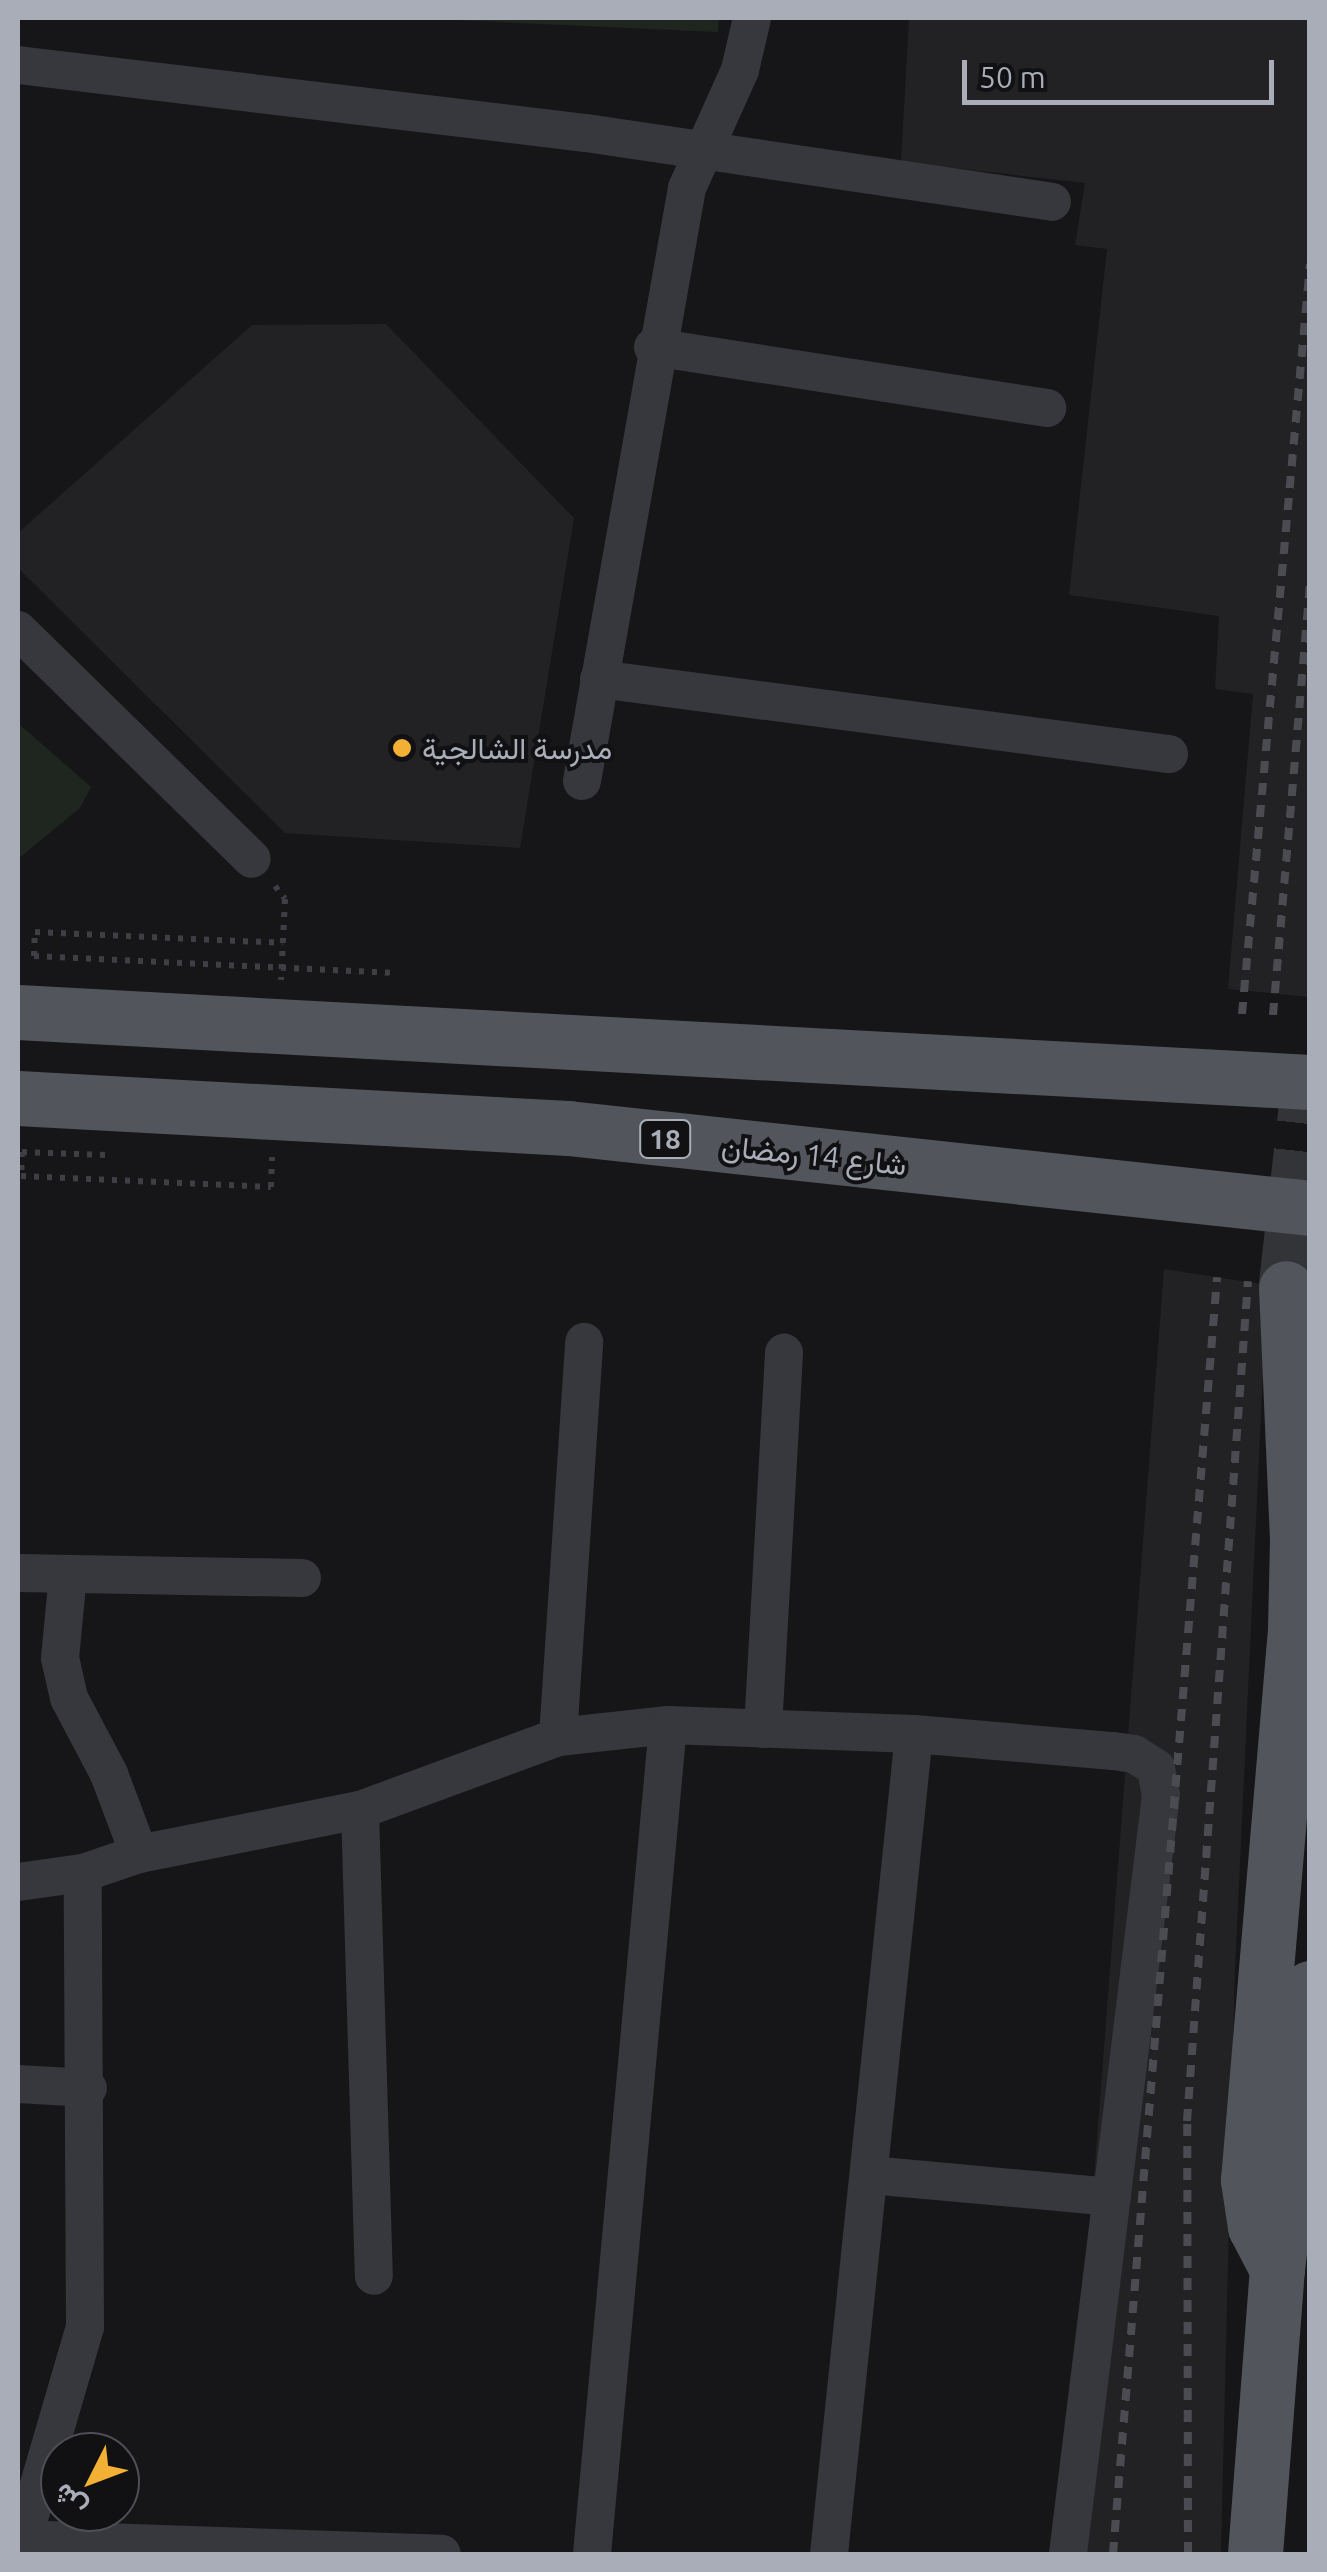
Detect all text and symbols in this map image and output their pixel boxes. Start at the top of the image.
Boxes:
scale bar [967,40,1280,102]
text: 50 m [979,60,1046,94]
place label: مدرسة الشالجية [422,730,612,766]
marker: مدرسة الشالجية [391,737,413,759]
road number: 18 [638,1116,692,1162]
street label: شارع 14 رمضان [720,1127,908,1183]
north arrow [40,2432,140,2532]
text: ش [46,2478,92,2524]

